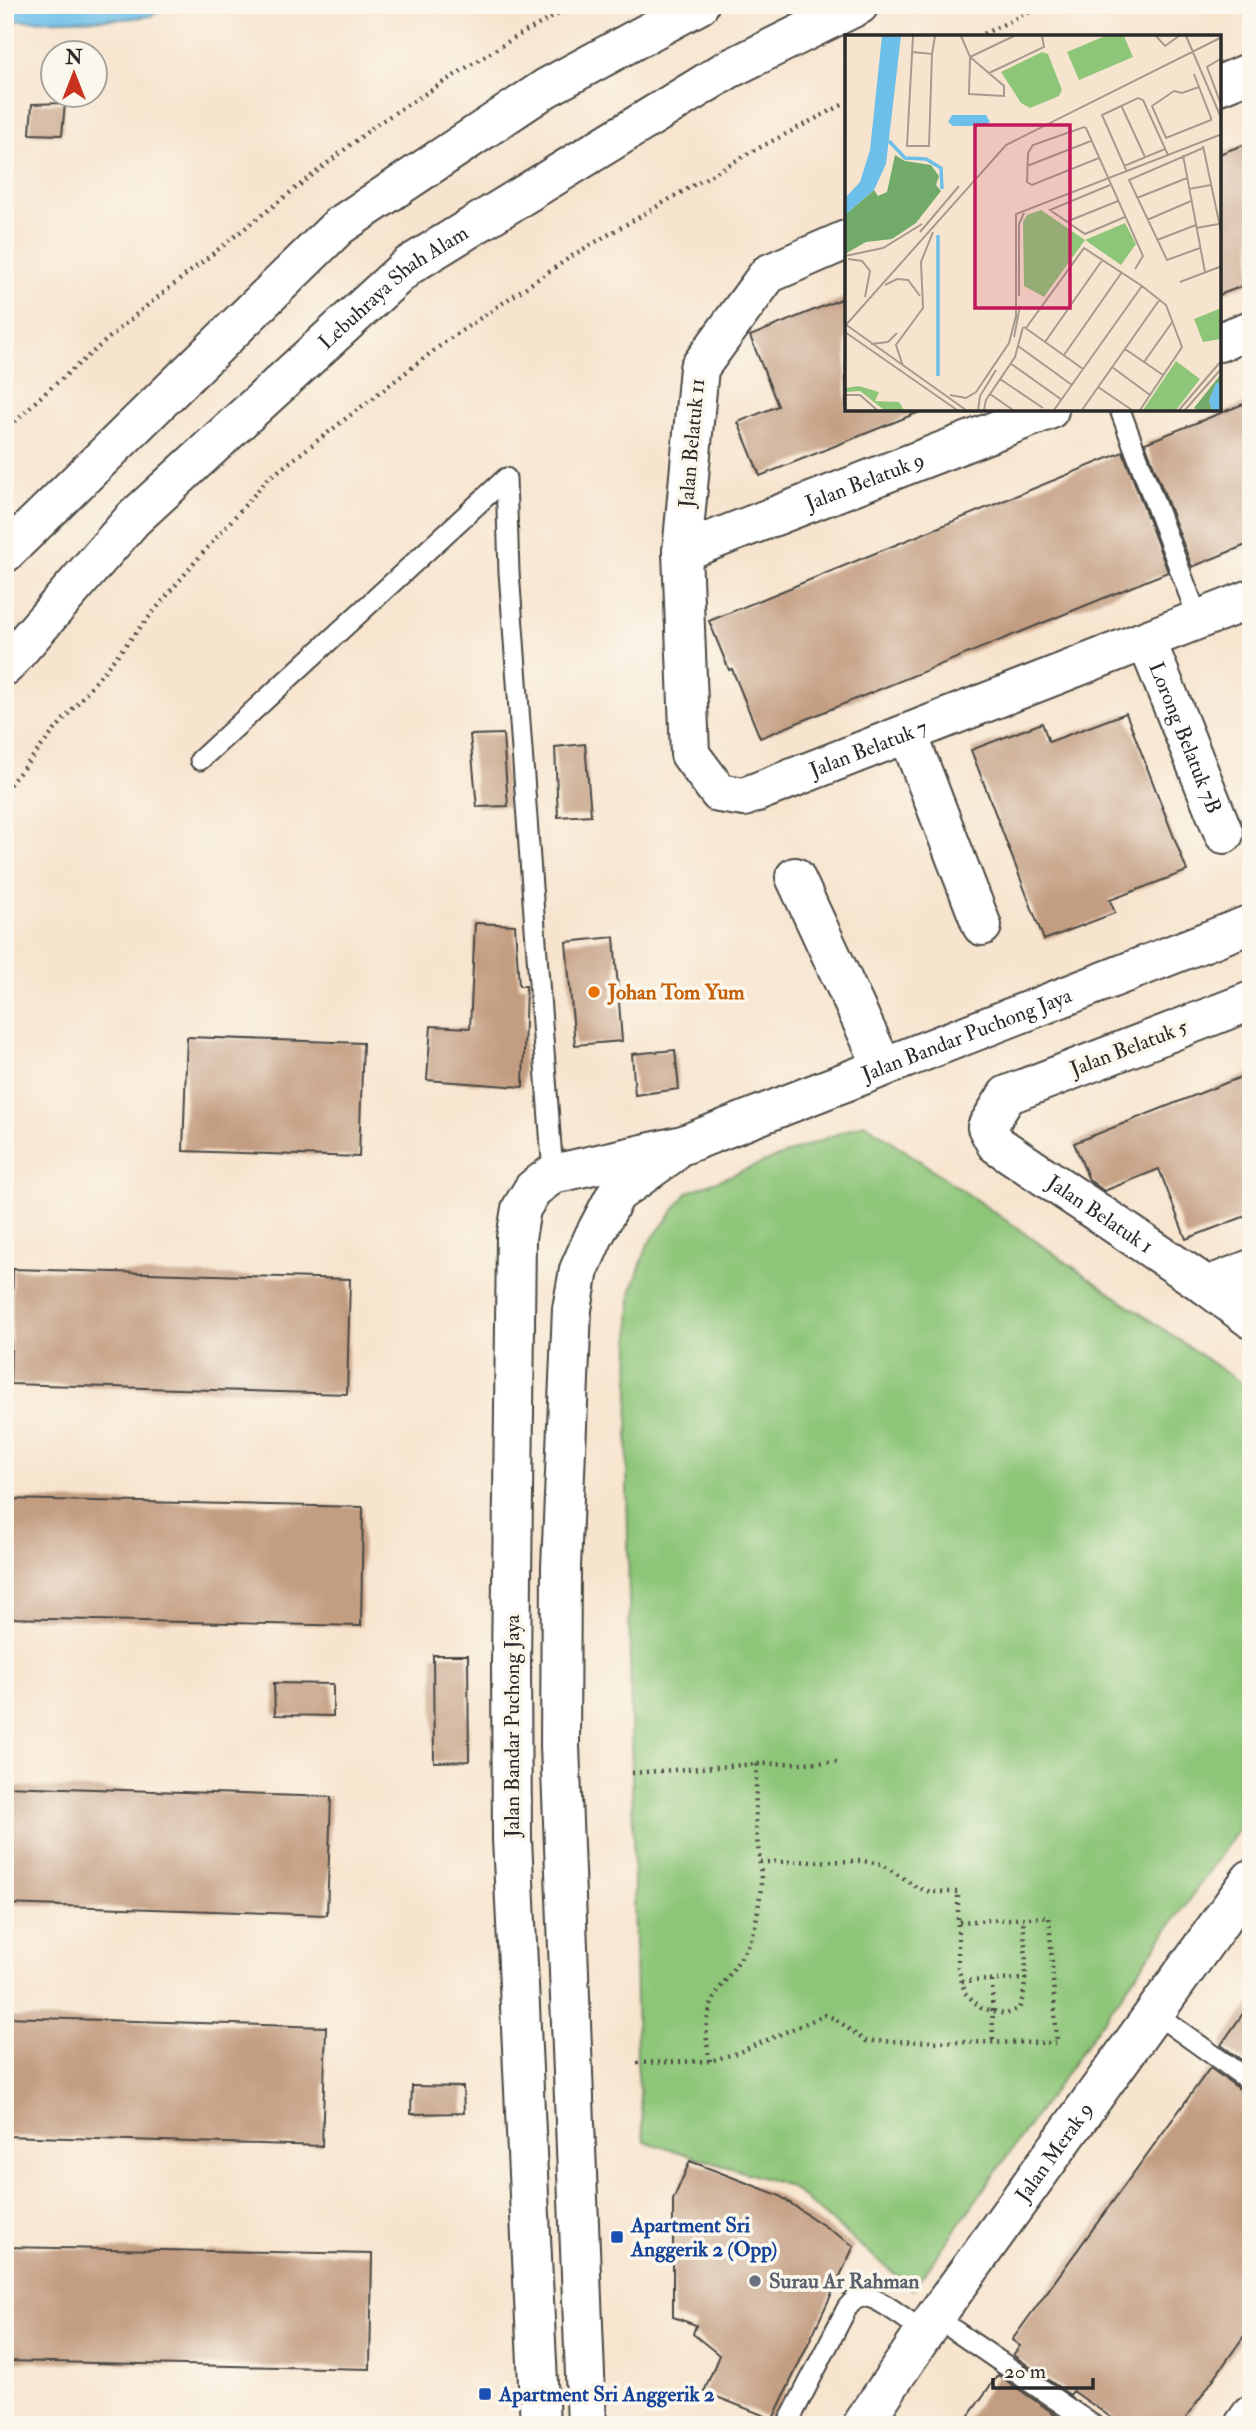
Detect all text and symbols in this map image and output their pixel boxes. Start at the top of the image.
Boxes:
inset map [845,35,1221,411]
north arrow [38,38,108,108]
text: N [64,46,83,70]
street label: Lebuhraya Shah Alam [313,219,473,355]
street label: Jalan Belatuk 11 [673,377,711,510]
street label: Jalan Belatuk 9 [800,446,928,517]
street label: Lorong Belatuk 7B [1143,658,1228,817]
street label: Jalan Belatuk 7 [805,713,931,784]
place label: Johan Tom Yum [607,979,745,1006]
street label: Jalan Bandar Puchong Jaya [857,981,1076,1088]
marker: Johan Tom Yum [586,984,602,1000]
street label: Jalan Belatuk 5 [1065,1013,1192,1083]
street label: Jalan Belatuk 1 [1041,1168,1158,1259]
street label: Jalan Bandar Puchong Jaya [499,1614,526,1838]
street label: Jalan Merak 9 [1009,2097,1099,2208]
place label: Apartment Sri Anggerik 2 (Opp) [630,2212,777,2263]
marker: Apartment Sri Anggerik 2 (Opp) [609,2229,625,2245]
place label: Surau Ar Rahman [769,2268,919,2295]
marker: Surau Ar Rahman [747,2273,763,2289]
scale bar [993,2346,1093,2390]
text: 20 m [1004,2358,1046,2385]
place label: Apartment Sri Anggerik 2 [498,2381,715,2408]
marker: Apartment Sri Anggerik 2 [477,2386,493,2402]

